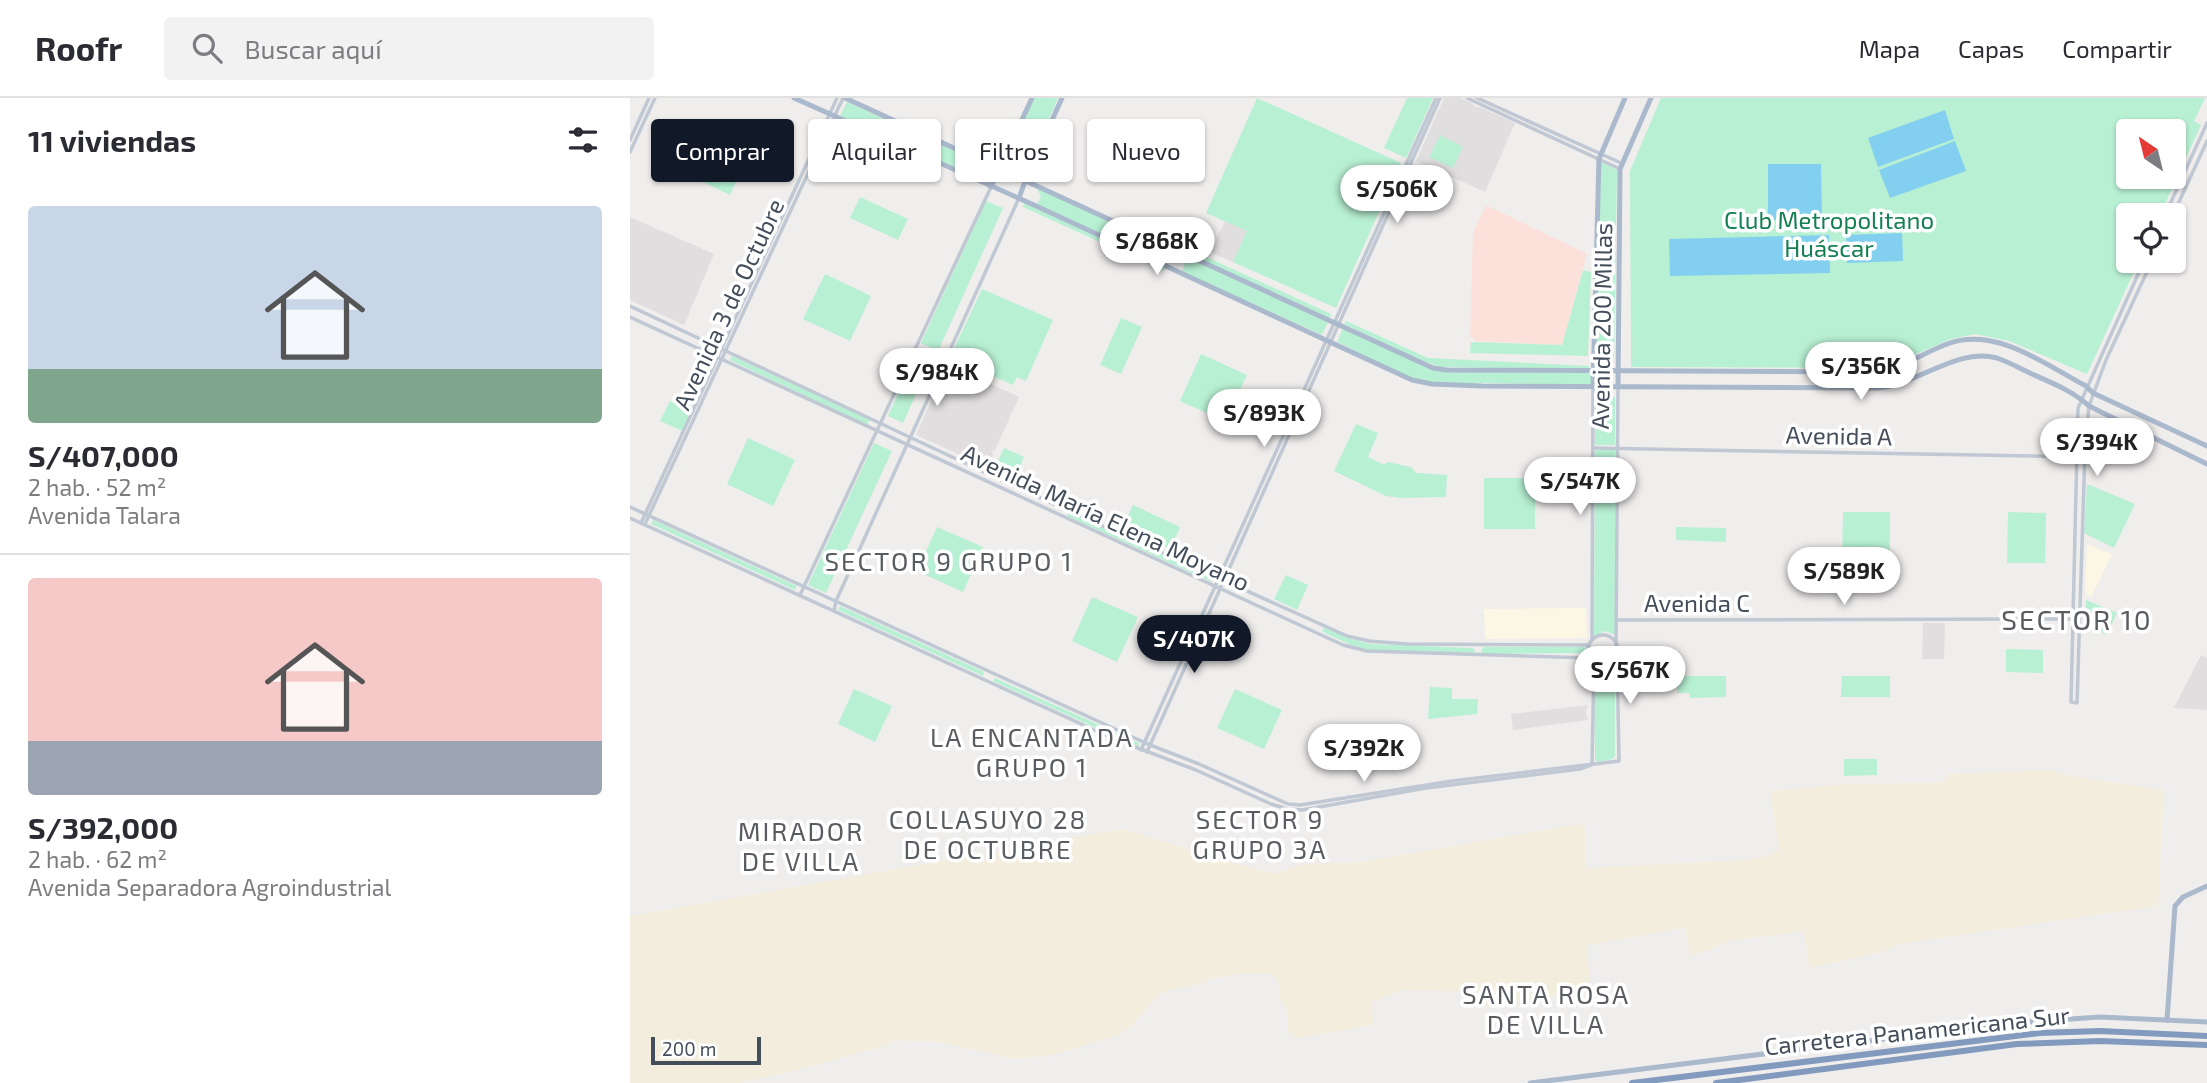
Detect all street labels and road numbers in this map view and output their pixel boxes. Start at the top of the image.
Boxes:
street label: Avenida 3 de Octubre [666,194,790,414]
street label: Avenida 200 Millas [1585,223,1617,429]
street label: Avenida A [1786,420,1893,450]
street label: Avenida María Elena Moyano [957,437,1255,597]
street label: Avenida C [1644,588,1750,617]
street label: Carretera Panamericana Sur [1763,1000,2071,1060]

